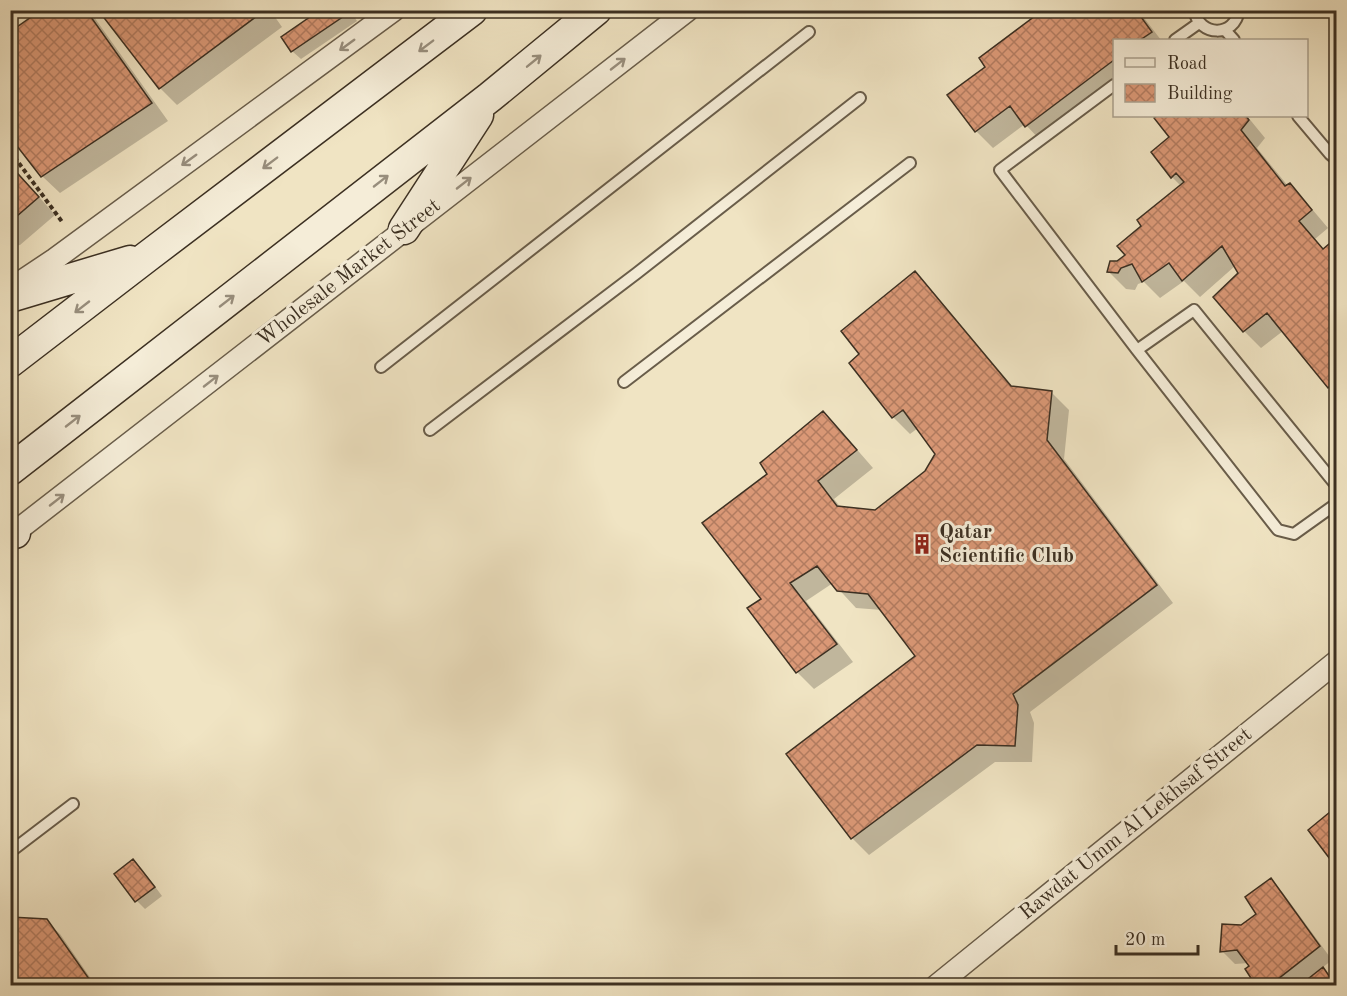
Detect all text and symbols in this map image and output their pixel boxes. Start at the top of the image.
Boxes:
one-way arrow [339,39,355,51]
one-way arrow [418,39,434,52]
legend [1113,39,1308,117]
one-way arrow [526,54,542,67]
text: Road [1167,55,1207,73]
one-way arrow [610,58,626,71]
text: Building [1167,85,1233,103]
one-way arrow [182,154,198,167]
one-way arrow [262,156,278,169]
one-way arrow [373,175,389,188]
one-way arrow [455,177,471,189]
street label: Wholesale Market Street [253,195,445,351]
one-way arrow [219,295,235,308]
one-way arrow [74,300,90,313]
one-way arrow [203,374,219,387]
one-way arrow [65,414,81,427]
one-way arrow [48,494,64,506]
place label: Qatar Scientific Club [939,522,1074,567]
building icon: Qatar Scientific Club [910,532,934,556]
street label: Rawdat Umm Al Lekhsaf Street [1016,724,1256,924]
scale bar [1116,918,1198,956]
text: 20 m [1125,931,1165,949]

